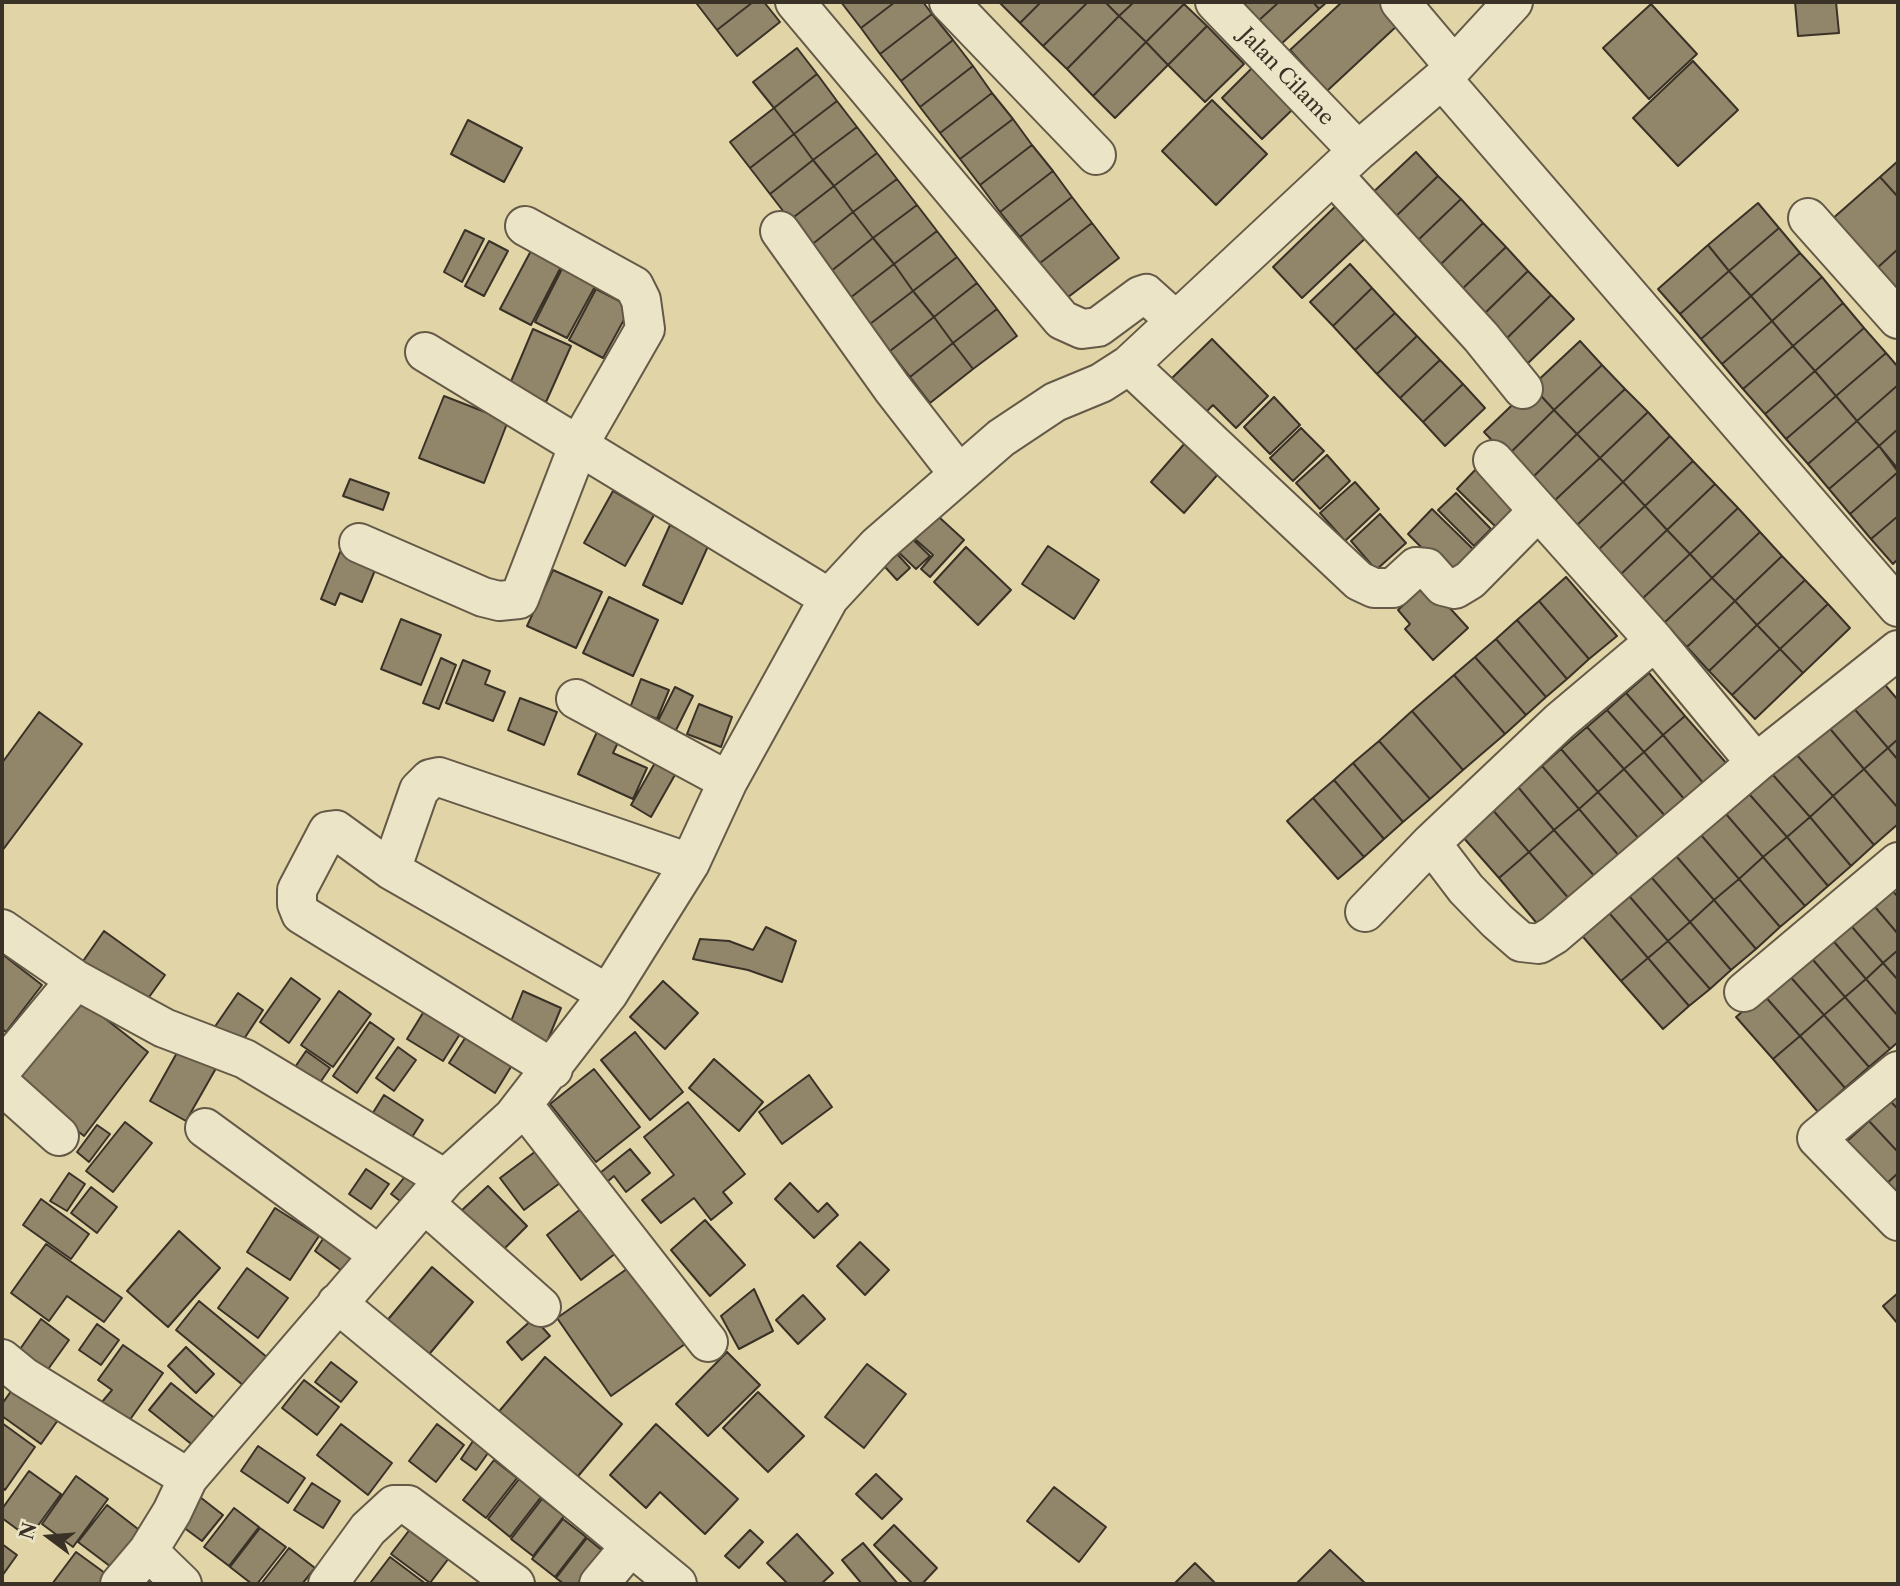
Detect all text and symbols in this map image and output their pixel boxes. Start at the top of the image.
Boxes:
street label: Jalan Cilame [1233,23,1339,131]
north arrow [14,1502,84,1572]
text: N [15,1520,42,1542]

